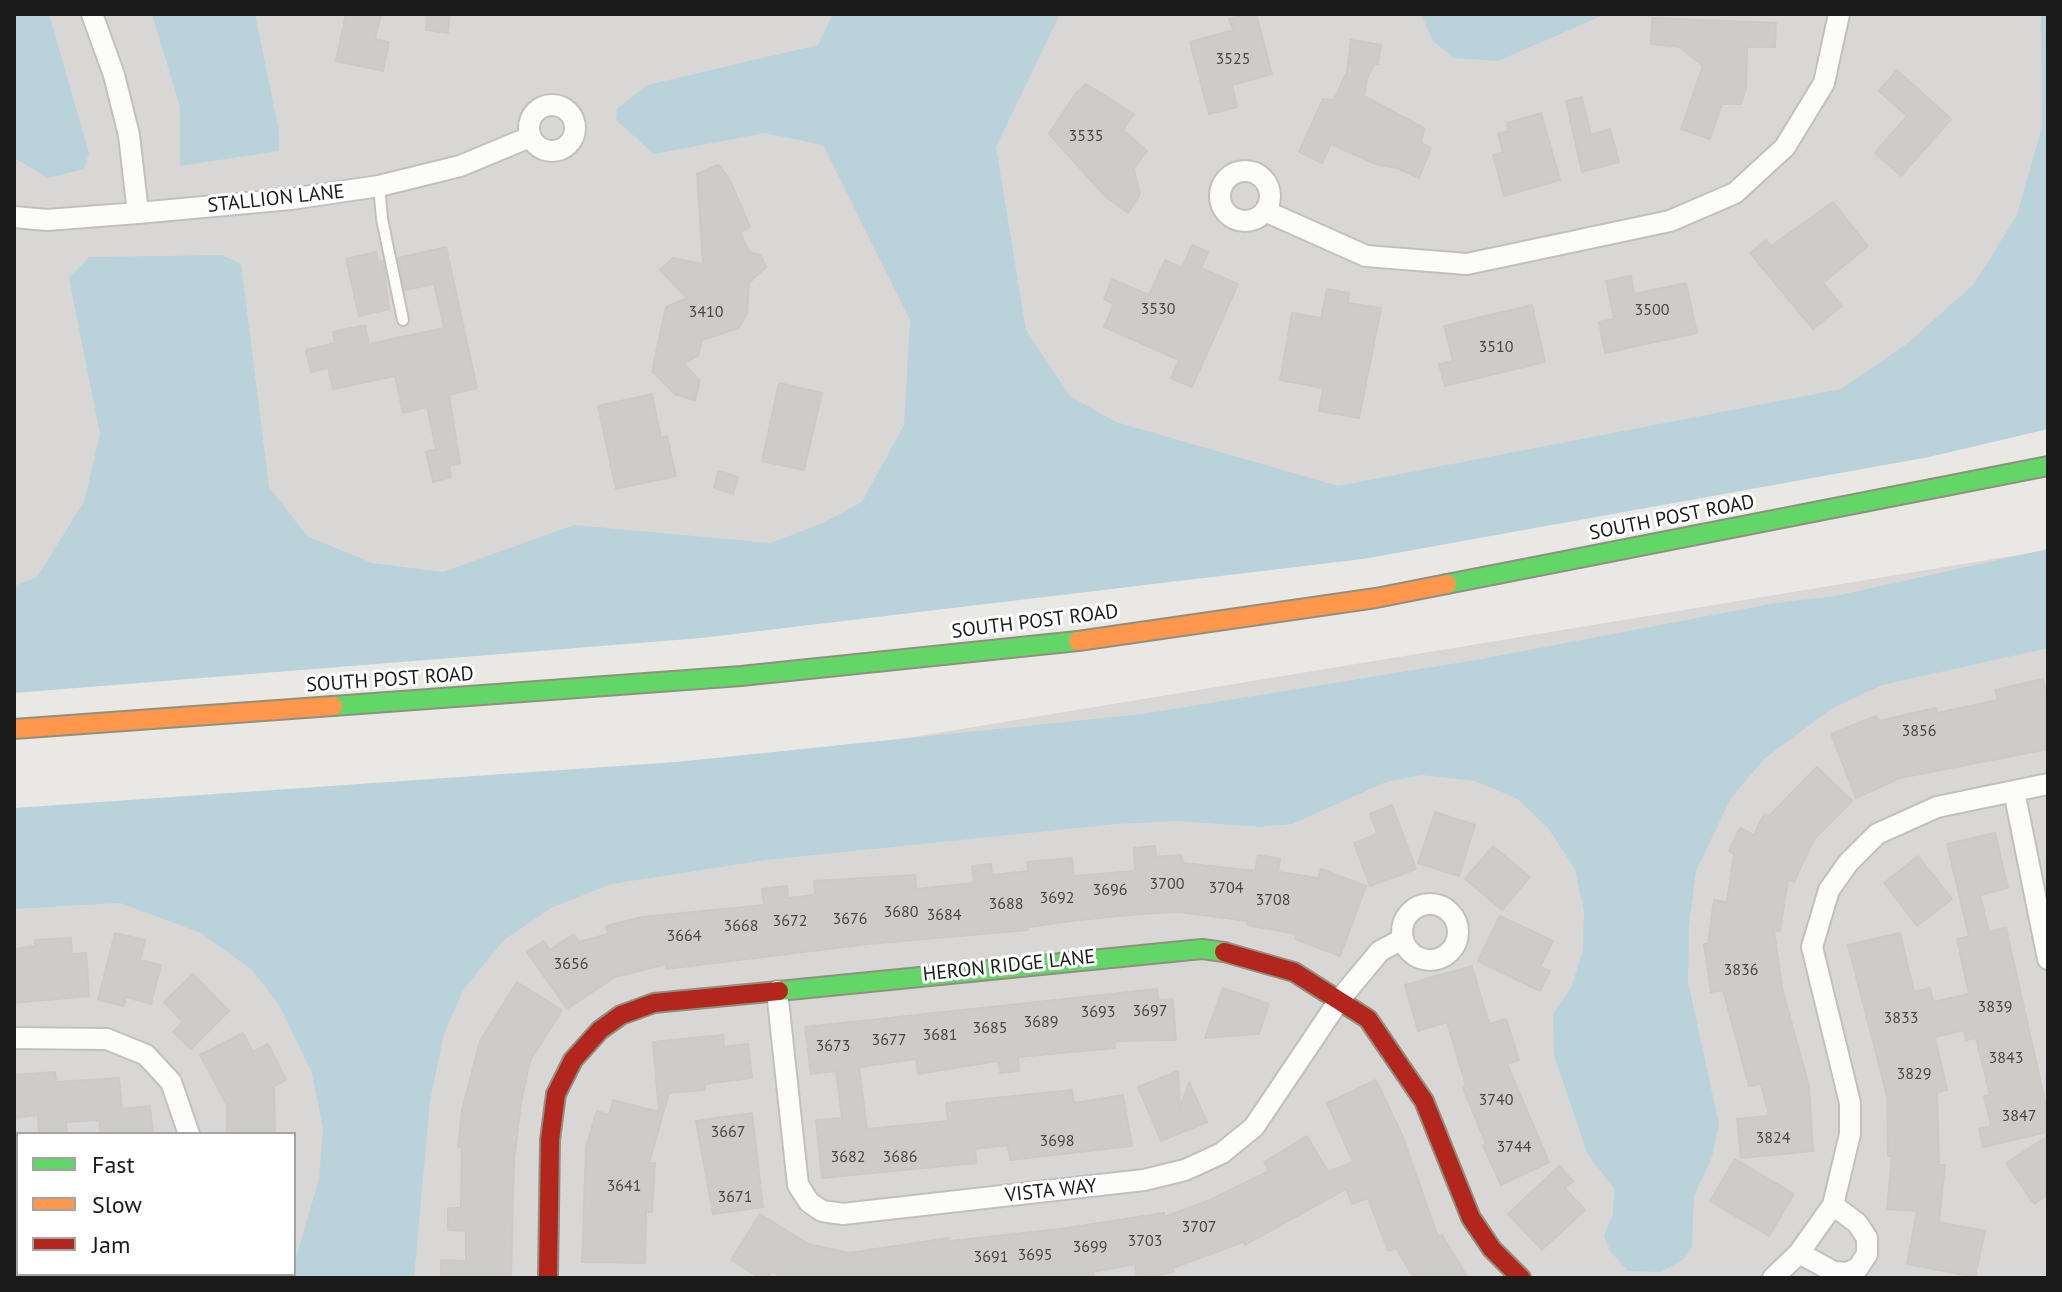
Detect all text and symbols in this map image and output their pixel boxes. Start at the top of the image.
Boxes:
house number: 3525 [1216,49,1250,69]
house number: 3535 [1069,126,1103,146]
street label: STALLION LANE [206,180,346,218]
house number: 3530 [1141,299,1175,319]
house number: 3500 [1635,300,1669,320]
house number: 3410 [689,302,723,322]
house number: 3510 [1479,337,1513,357]
street label: SOUTH POST ROAD [1587,490,1757,546]
street label: SOUTH POST ROAD [950,600,1120,644]
street label: SOUTH POST ROAD [305,662,475,698]
house number: 3856 [1902,721,1936,741]
house number: 3700 [1150,874,1184,894]
house number: 3704 [1209,878,1243,898]
house number: 3696 [1093,880,1127,900]
house number: 3692 [1040,888,1074,908]
house number: 3708 [1256,890,1290,910]
house number: 3688 [989,894,1023,914]
house number: 3680 [884,902,918,922]
house number: 3684 [927,905,961,925]
house number: 3676 [833,909,867,929]
house number: 3672 [773,911,807,931]
house number: 3668 [724,916,758,936]
house number: 3664 [667,926,701,946]
street label: HERON RIDGE LANE [922,945,1096,987]
house number: 3656 [554,954,588,974]
house number: 3836 [1724,960,1758,980]
house number: 3839 [1978,997,2012,1017]
house number: 3697 [1133,1001,1167,1021]
house number: 3693 [1081,1002,1115,1022]
house number: 3833 [1884,1008,1918,1028]
house number: 3689 [1024,1012,1058,1032]
house number: 3685 [973,1018,1007,1038]
house number: 3681 [923,1025,957,1045]
house number: 3677 [872,1030,906,1050]
house number: 3673 [816,1036,850,1056]
house number: 3843 [1989,1048,2023,1068]
house number: 3829 [1897,1064,1931,1084]
house number: 3740 [1479,1090,1513,1110]
house number: 3847 [2002,1106,2036,1126]
house number: 3667 [711,1122,745,1142]
house number: 3824 [1756,1128,1790,1148]
house number: 3698 [1040,1131,1074,1151]
legend [16,1132,296,1276]
house number: 3744 [1497,1137,1531,1157]
house number: 3682 [831,1147,865,1167]
house number: 3686 [883,1147,917,1167]
text: Fast [92,1149,135,1180]
street label: VISTA WAY [1004,1174,1098,1208]
house number: 3641 [607,1176,641,1196]
house number: 3671 [718,1187,752,1207]
text: Slow [92,1189,142,1220]
house number: 3707 [1182,1217,1216,1237]
text: Jam [92,1229,130,1260]
house number: 3703 [1128,1231,1162,1251]
house number: 3699 [1073,1237,1107,1257]
house number: 3695 [1018,1245,1052,1265]
house number: 3691 [974,1247,1008,1267]

